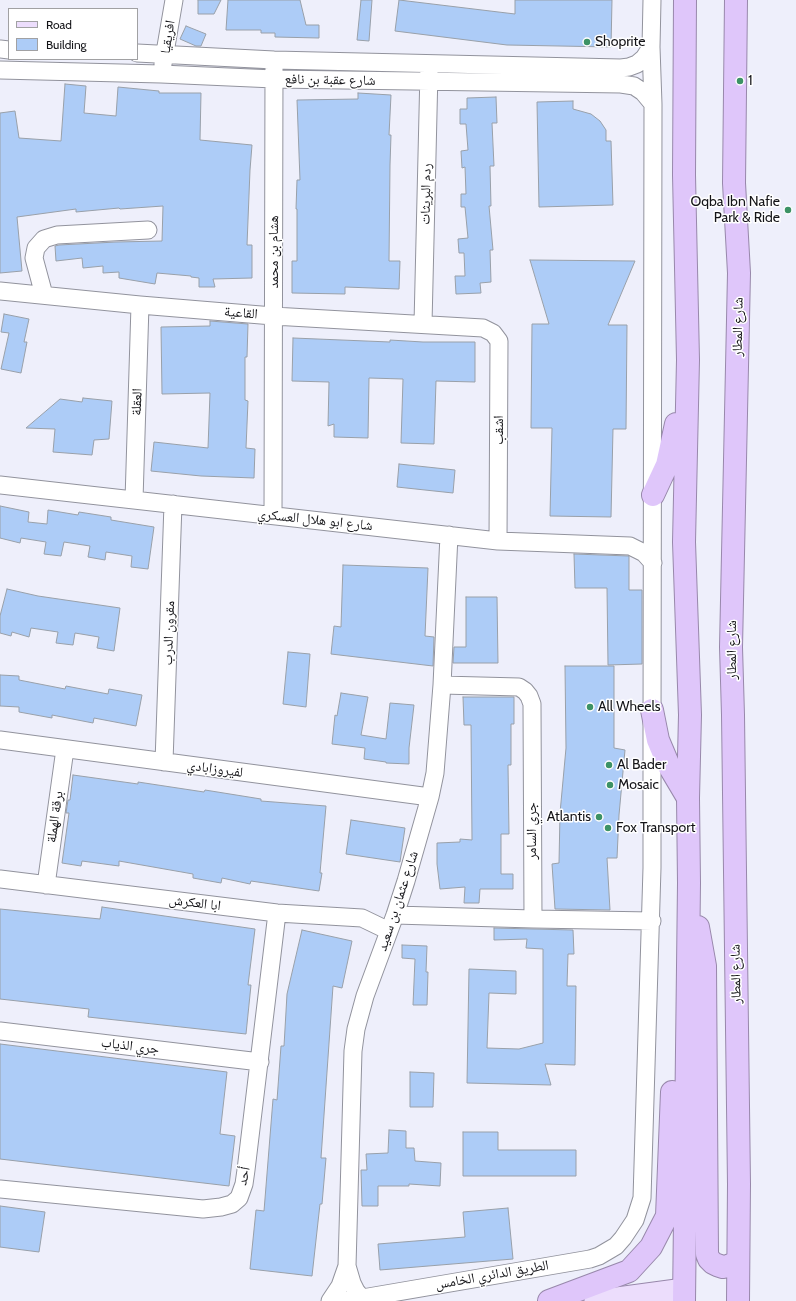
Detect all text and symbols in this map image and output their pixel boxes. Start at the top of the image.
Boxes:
legend [8,8,138,60]
text: Road [46,17,72,32]
street label: افريقيا [157,19,179,55]
place label: Shoprite [595,34,645,50]
text: Building [46,37,87,52]
marker: Shoprite [582,37,592,47]
street label: شارع عقبة بن نافع [284,71,376,89]
place label: 1 [748,73,753,89]
marker: 1 [735,76,745,86]
street label: ردم البريثات [417,163,435,225]
place label: Oqba Ibn Nafie Park & Ride [691,194,780,226]
marker: Oqba Ibn Nafie Park & Ride [783,205,793,215]
street label: هشام بن محمد [266,215,282,289]
street label: شارع المطار [729,297,747,357]
street label: القاعية [223,303,259,323]
street label: العقلة [128,388,146,416]
street label: اشقب [491,415,507,445]
street label: شارع ابو هلال العسكري [256,506,374,534]
street label: مقرون الدرب [159,600,179,666]
street label: شارع المطار [724,620,740,680]
place label: All Wheels [598,699,661,715]
marker: All Wheels [585,702,595,712]
street label: لفيروزابادي [186,757,244,781]
place label: Al Bader [617,757,666,773]
marker: Al Bader [604,760,614,770]
place label: Mosaic [618,777,659,793]
marker: Mosaic [605,780,615,790]
street label: برقة الهملة [43,790,67,844]
street label: جري السامر [524,802,540,860]
place label: Atlantis [547,809,591,825]
marker: Atlantis [594,812,604,822]
place label: Fox Transport [616,820,695,836]
marker: Fox Transport [603,823,613,833]
street label: شارع عثمان بن سعيد [374,849,422,953]
street label: ابا العكرش [168,891,222,915]
street label: شارع المطار [727,944,745,1004]
street label: جري الذياب [100,1034,160,1058]
street label: أحد [234,1165,254,1187]
street label: الطريق الدائري الخامس [434,1257,550,1293]

